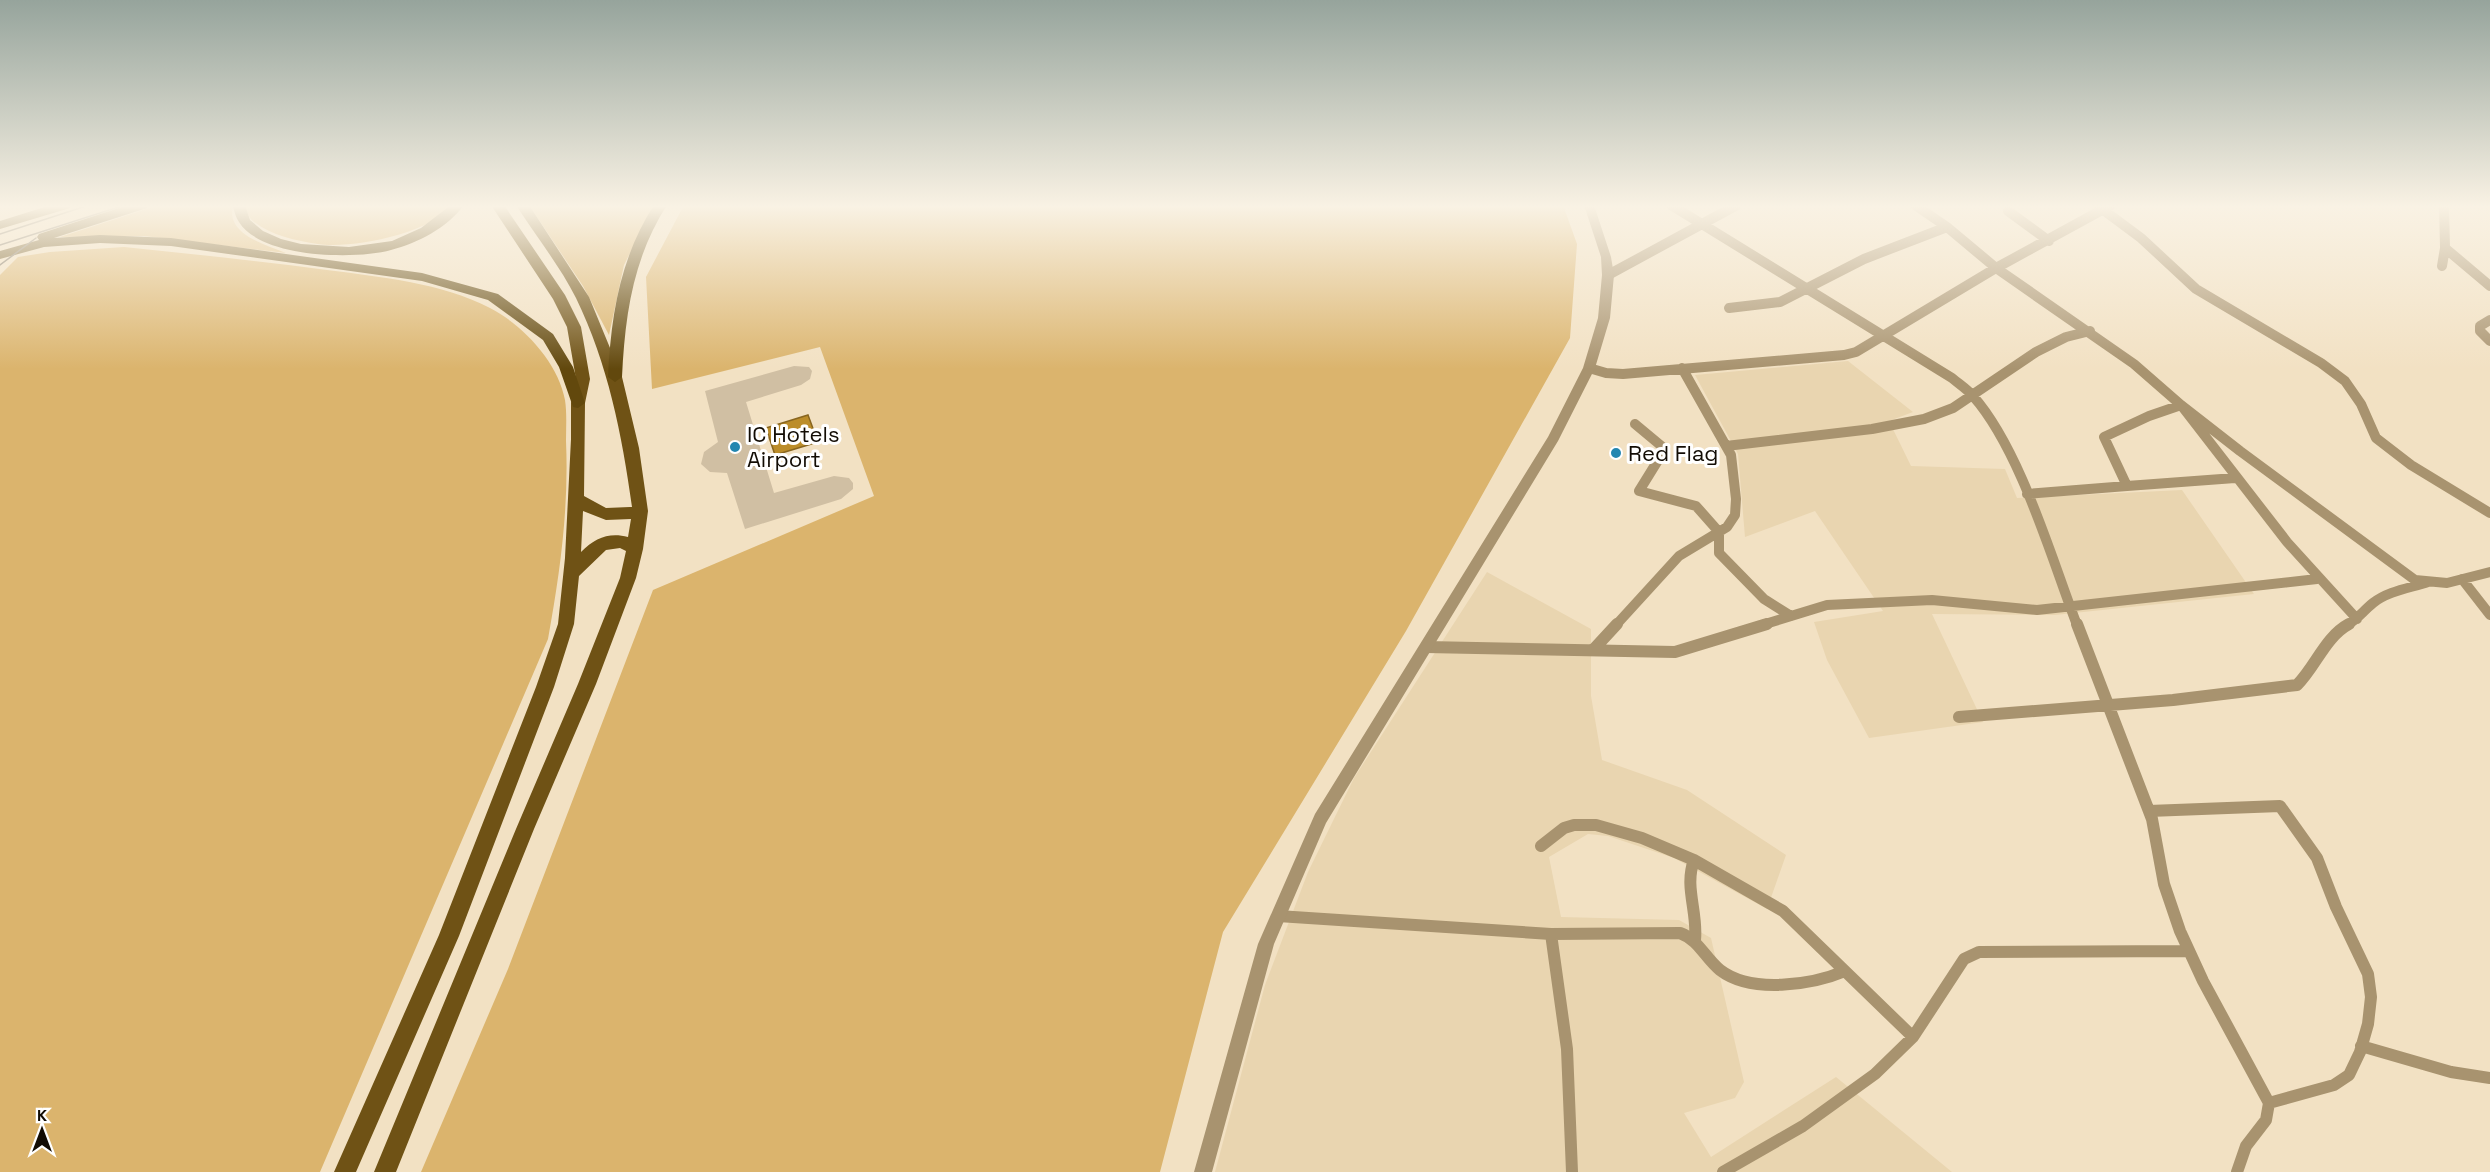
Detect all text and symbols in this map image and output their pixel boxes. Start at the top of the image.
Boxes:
place label: IC Hotels Airport [747,420,839,473]
place label: Red Flag [1628,439,1718,467]
marker: IC Hotels Airport [728,440,742,454]
marker: Red Flag [1609,446,1623,460]
north arrow [12,1100,72,1160]
text: K [37,1105,47,1126]

